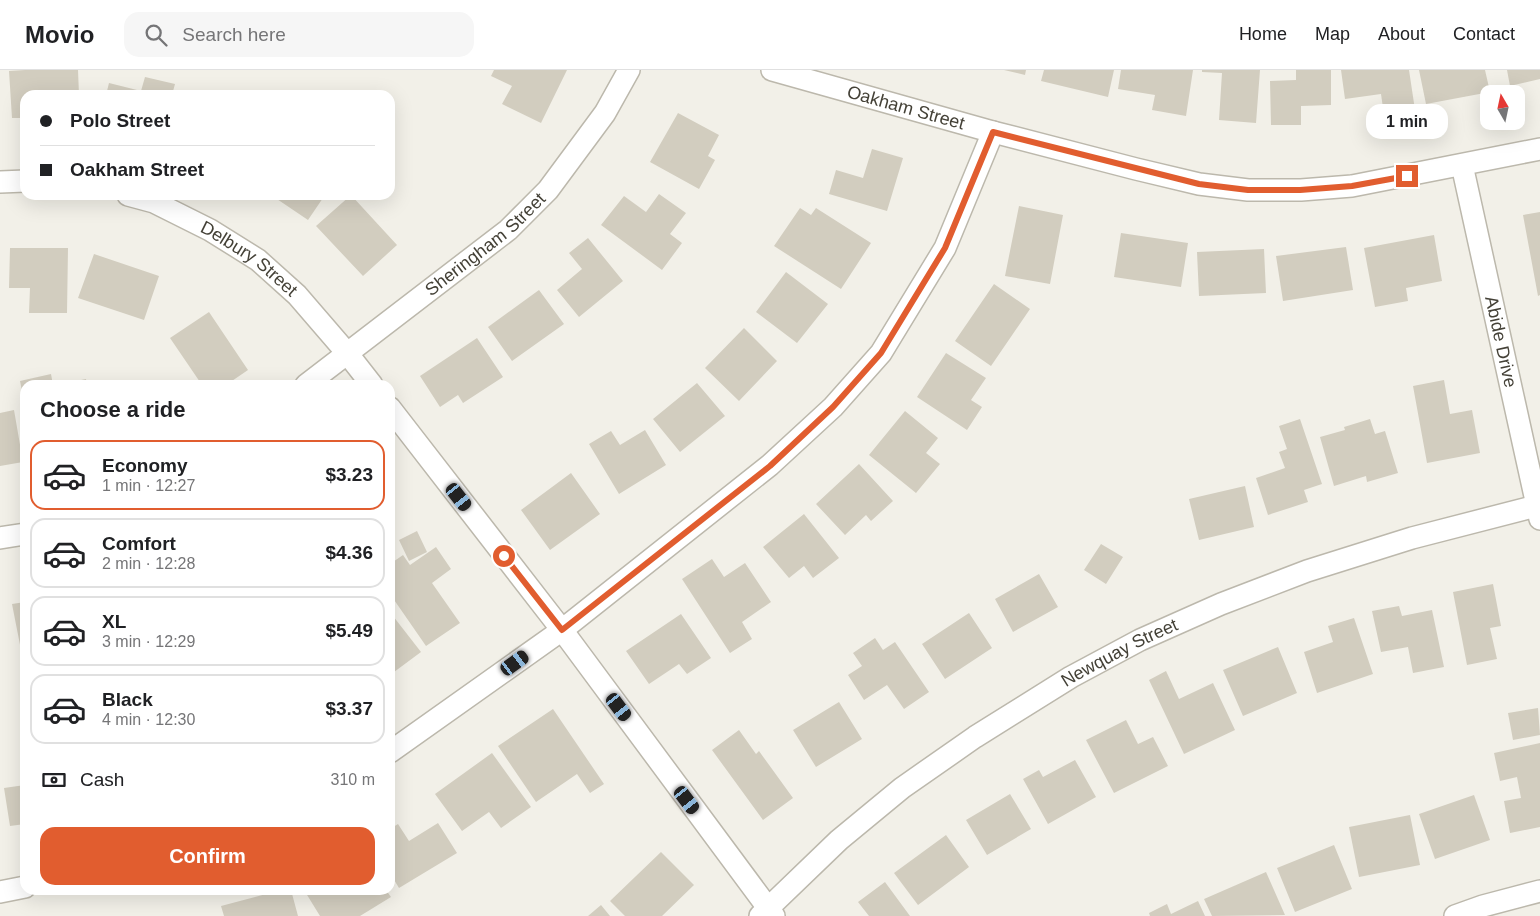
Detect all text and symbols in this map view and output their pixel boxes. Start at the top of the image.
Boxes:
search box [124,12,474,57]
text: Movio [25,21,94,48]
icon: search [142,21,170,49]
text: Search here [182,24,286,45]
text: Home [1239,24,1287,44]
text: Map [1315,24,1350,44]
text: About [1378,24,1425,44]
text: Contact [1453,24,1515,44]
street label: Oakham Street [845,82,967,134]
north arrow [1480,85,1525,130]
map controls [1480,85,1525,130]
callout: 1 min [1366,104,1448,138]
text: Polo Street [70,110,170,131]
text: 1 min [1386,113,1428,130]
text: Oakham Street [70,159,204,180]
route end [1396,165,1418,187]
street label: Sheringham Street [421,189,549,300]
street label: Delbury Street [197,217,301,300]
street label: Abide Drive [1481,294,1521,389]
text: Choose a ride [40,397,185,422]
icon: car [42,453,87,498]
text: Economy [102,455,188,476]
text: $3.23 [325,464,373,485]
text: 1 min · 12:27 [102,477,195,494]
car [443,481,474,513]
icon: car [42,531,87,576]
text: Comfort [102,533,176,554]
text: $4.36 [325,542,373,563]
route start [493,545,515,567]
text: 2 min · 12:28 [102,555,195,572]
icon: car [42,609,87,654]
text: XL [102,611,126,632]
street label: Newquay Street [1058,615,1181,691]
text: $5.49 [325,620,373,641]
text: 3 min · 12:29 [102,633,195,650]
car [498,648,531,678]
icon: car [42,687,87,732]
text: Black [102,689,153,710]
car [603,691,634,723]
text: $3.37 [325,698,373,719]
text: 4 min · 12:30 [102,711,195,728]
icon: cash [40,766,68,794]
text: Cash [80,769,124,790]
text: 310 m [331,771,375,788]
car [671,784,702,816]
button: Confirm [40,827,375,885]

